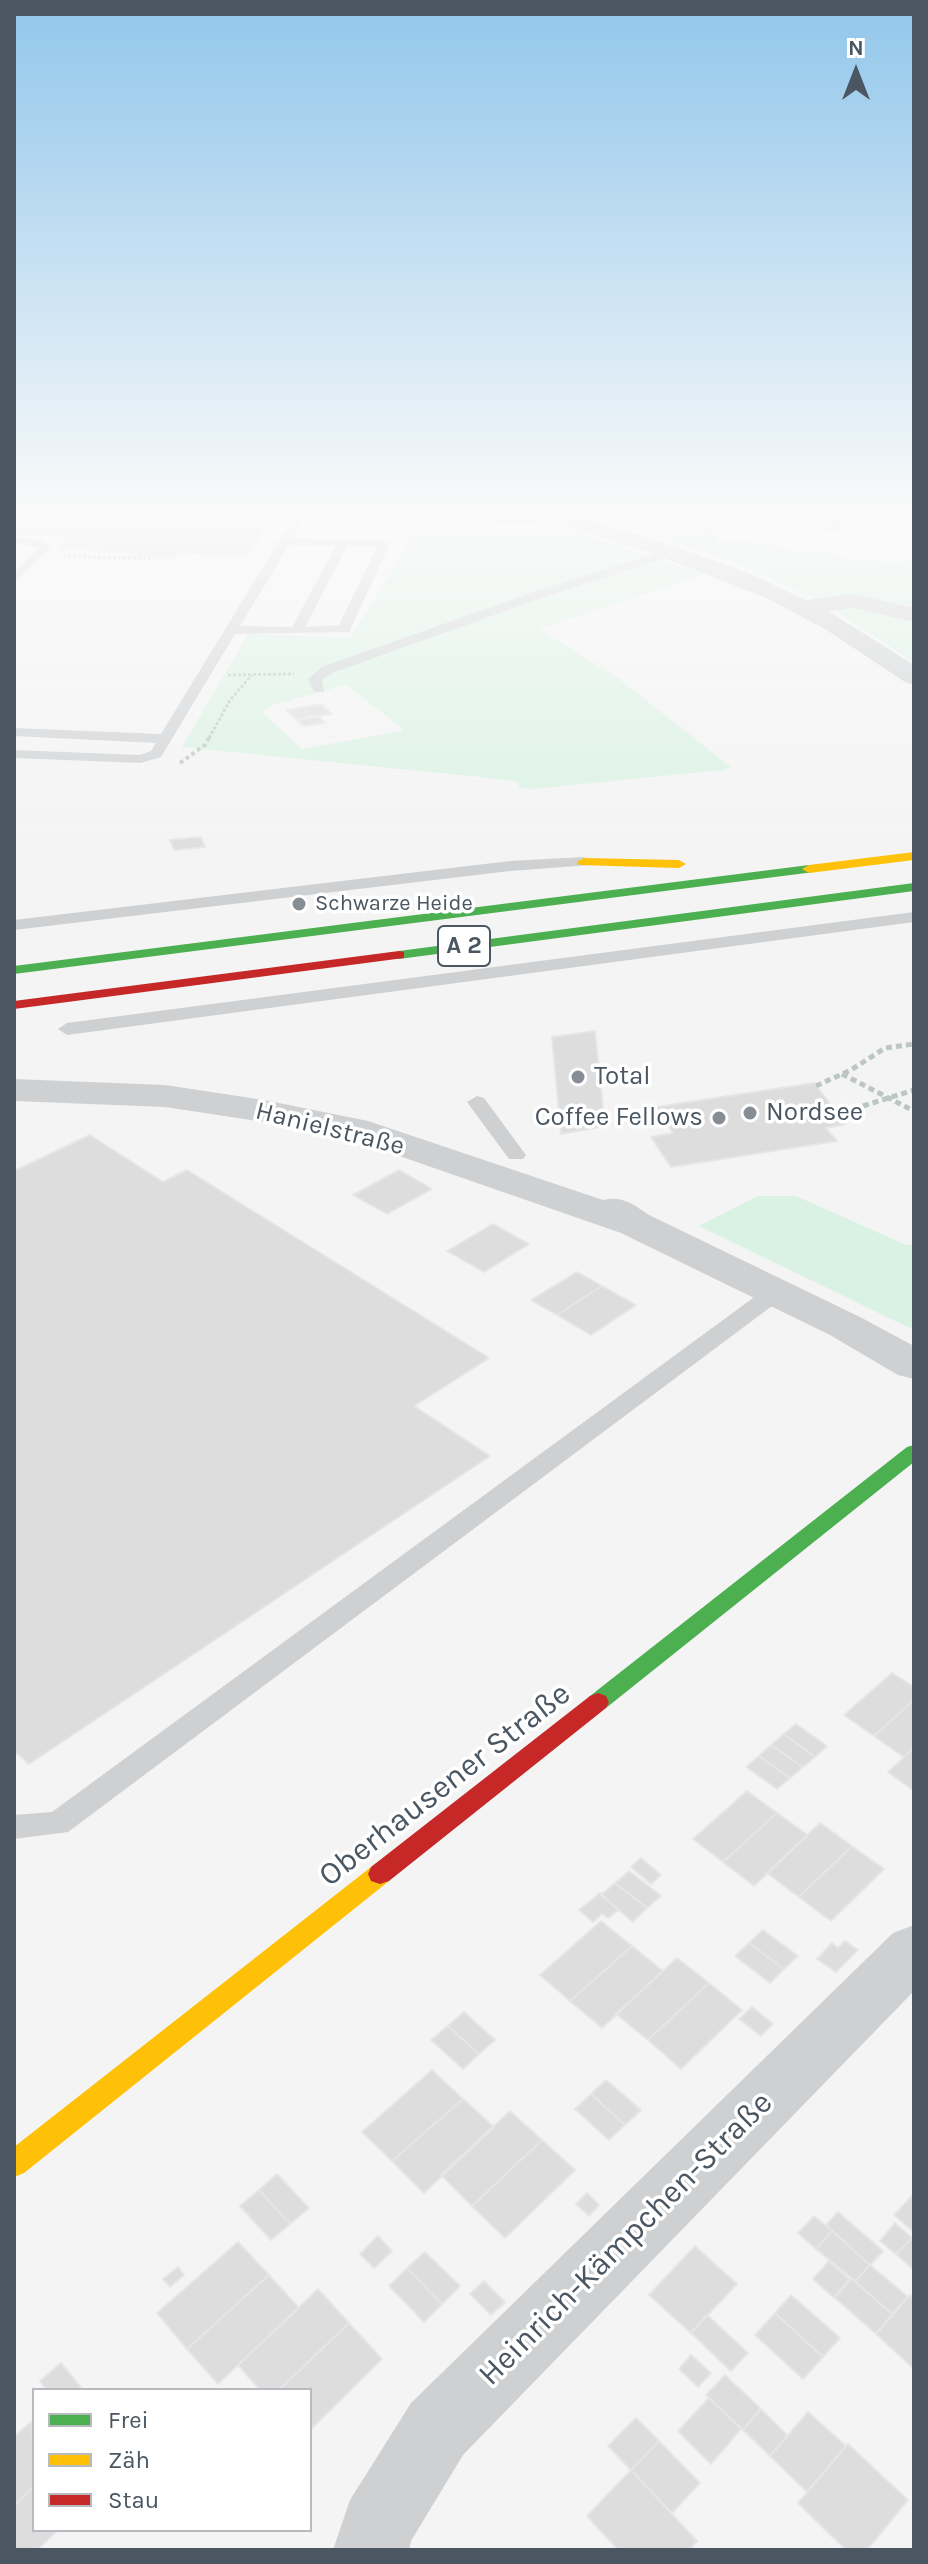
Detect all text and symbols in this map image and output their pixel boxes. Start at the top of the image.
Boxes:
north arrow [816,32,896,112]
text: N [848,35,864,61]
place label: Schwarze Heide [315,891,473,917]
marker: Schwarze Heide [290,895,308,913]
road number: A 2 [438,926,490,966]
place label: Total [594,1061,651,1093]
marker: Total [569,1068,587,1086]
street label: Hanielstraße [252,1095,408,1163]
place label: Nordsee [766,1097,863,1129]
place label: Coffee Fellows [535,1102,703,1134]
marker: Nordsee [741,1104,759,1122]
marker: Coffee Fellows [710,1109,728,1127]
street label: Oberhausener Straße [312,1675,578,1895]
street label: Heinrich-Kämpchen-Straße [471,2084,781,2394]
legend [32,2388,312,2532]
text: Frei [108,2406,149,2434]
text: Zäh [108,2446,150,2474]
text: Stau [108,2486,159,2514]

